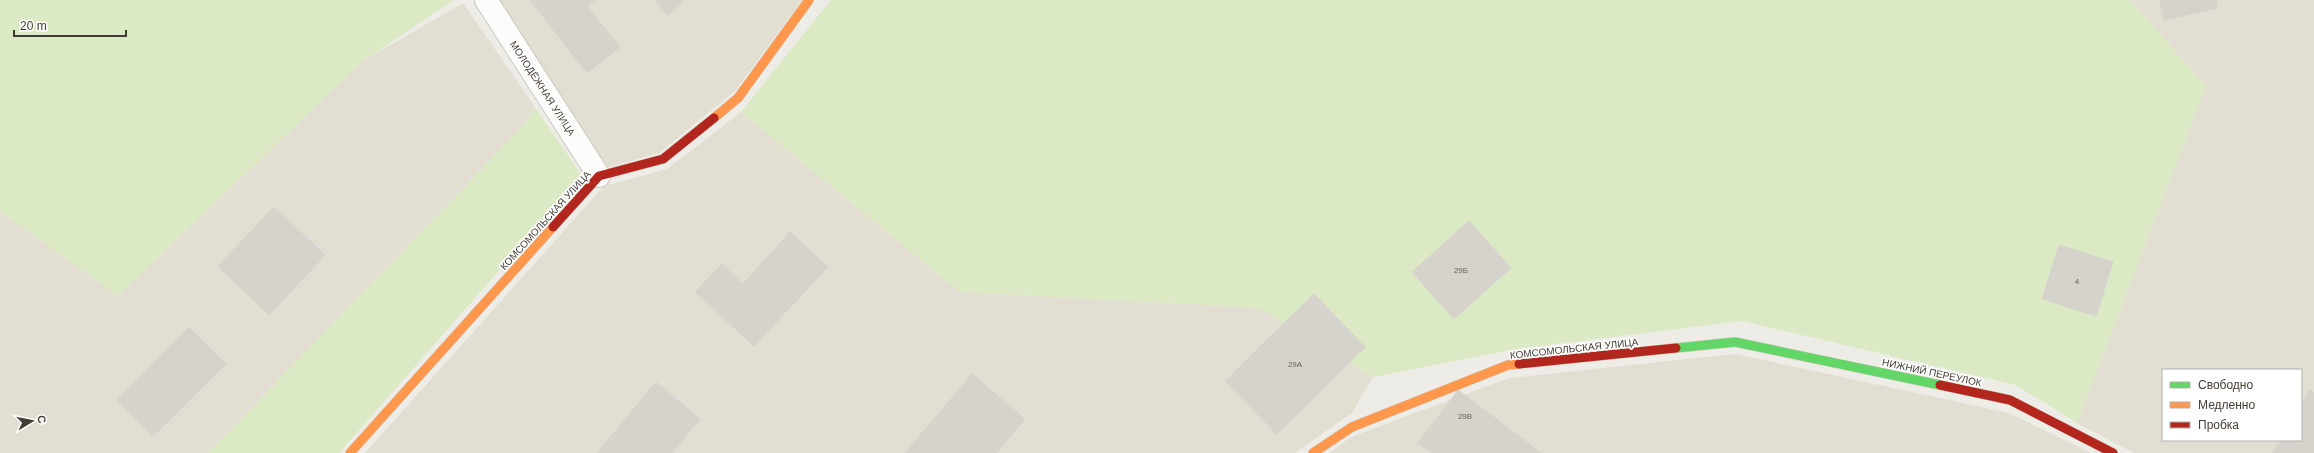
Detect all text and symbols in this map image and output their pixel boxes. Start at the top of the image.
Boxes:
scale bar [14,12,126,38]
text: 20 m [20,19,47,33]
street label: МОЛОДЁЖНАЯ УЛИЦА [508,39,577,138]
street label: КОМСОМОЛЬСКАЯ УЛИЦА [498,168,593,272]
house number: 29Б [1454,266,1468,275]
house number: 4 [2075,277,2080,286]
street label: КОМСОМОЛЬСКАЯ УЛИЦА [1509,336,1639,361]
street label: НИЖНИЙ ПЕРЕУЛОК [1881,356,1983,388]
house number: 29А [1288,360,1303,369]
legend [2162,369,2302,441]
text: Свободно [2198,378,2253,392]
text: Медленно [2198,398,2255,412]
north arrow [12,401,52,441]
house number: 29В [1458,412,1472,421]
text: С [35,414,48,424]
text: Пробка [2198,418,2239,432]

